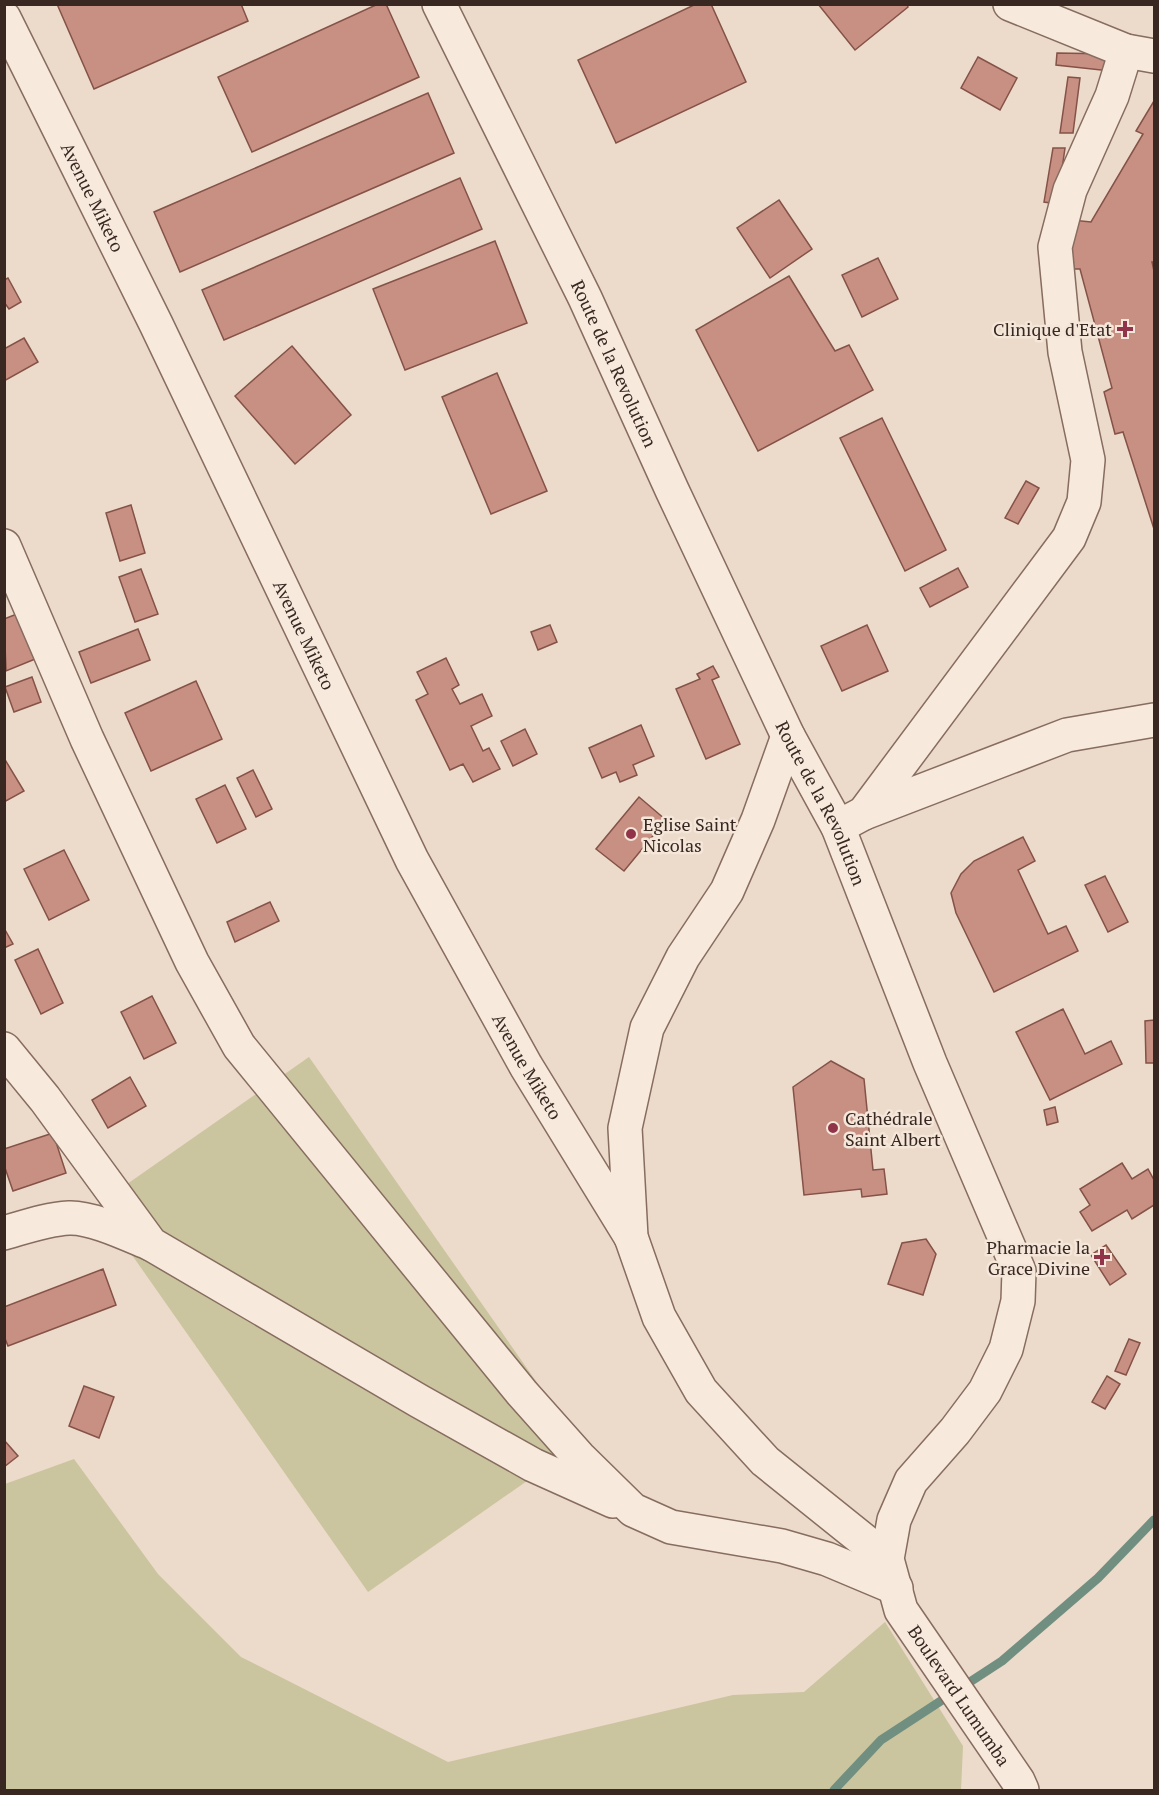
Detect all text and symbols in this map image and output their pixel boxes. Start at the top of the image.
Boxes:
street label: Avenue Miketo [56,138,130,256]
street label: Route de la Revolution [566,276,663,451]
place label: Clinique d'Etat [993,317,1112,341]
marker: Clinique d'Etat [1116,320,1134,338]
street label: Avenue Miketo [268,576,341,694]
street label: Route de la Revolution [771,717,872,889]
place label: Eglise Saint Nicolas [643,812,737,857]
marker: Eglise Saint Nicolas [624,827,638,841]
street label: Avenue Miketo [487,1009,568,1124]
place label: Cathédrale Saint Albert [845,1106,941,1151]
marker: Cathédrale Saint Albert [826,1121,840,1135]
place label: Pharmacie la Grace Divine [986,1235,1090,1280]
marker: Pharmacie la Grace Divine [1095,1250,1109,1264]
street label: Boulevard Lumumba [903,1620,1016,1771]

